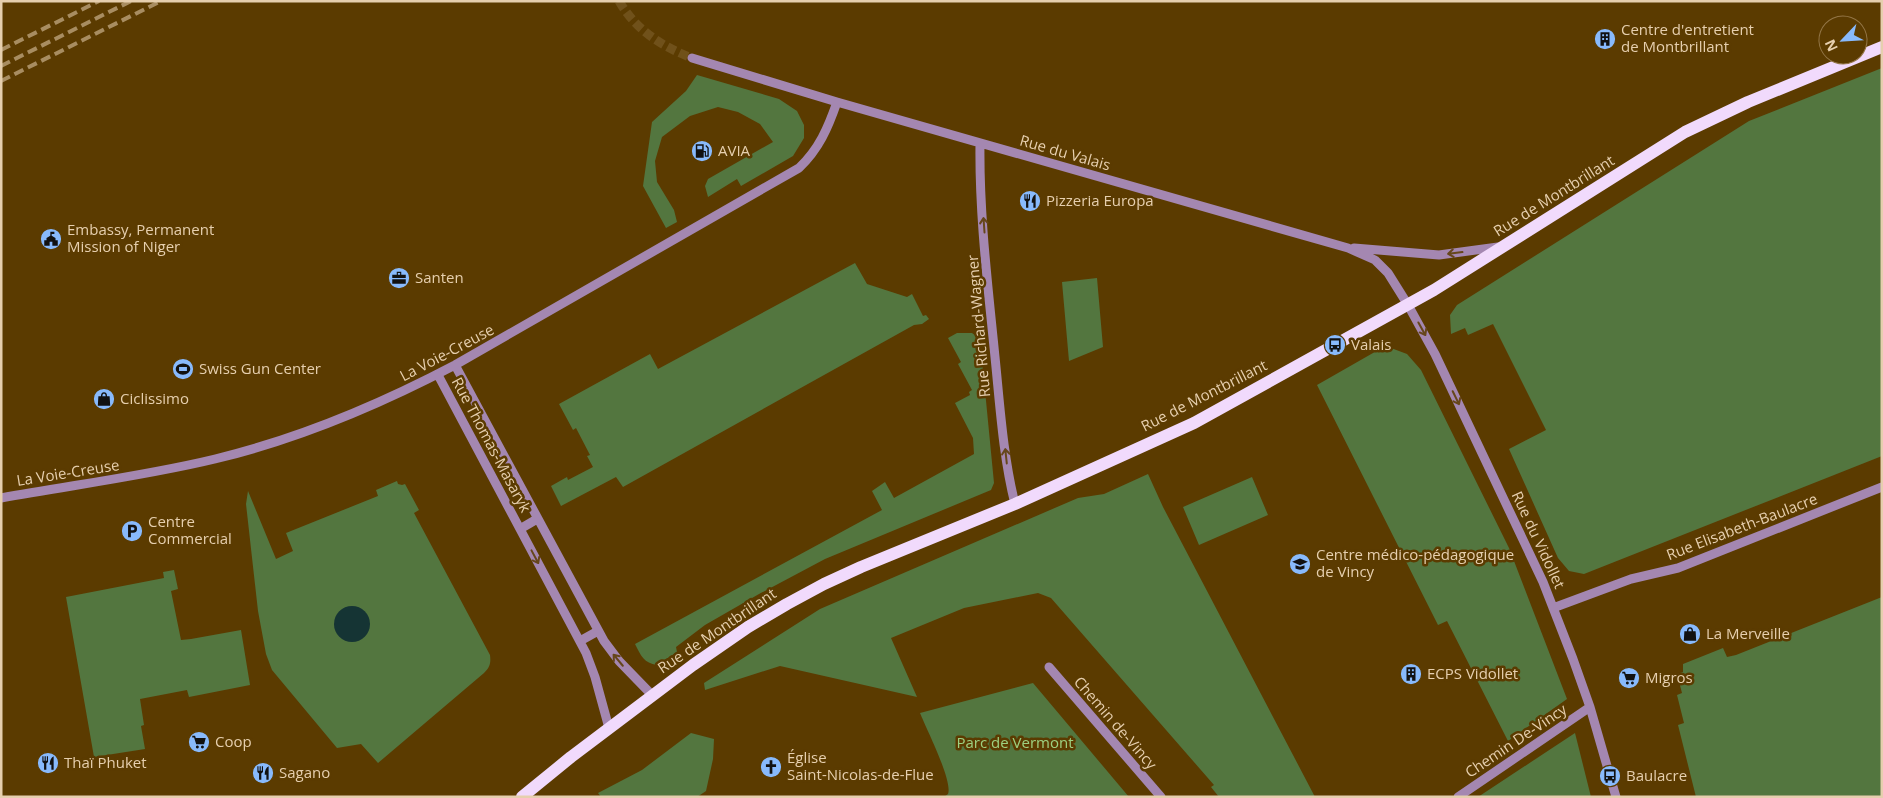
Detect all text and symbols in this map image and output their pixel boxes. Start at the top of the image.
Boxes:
north arrow [1818,15,1868,65]
place label: Centre d'entretient de Montbrillant [1621,19,1754,56]
building icon: Centre d'entretient de Montbrillant [1593,27,1617,51]
text: N [1820,37,1842,55]
street label: Rue du Valais [1018,130,1113,175]
fuel station icon: AVIA [690,139,714,163]
place label: AVIA [718,140,751,160]
street label: Rue de Montbrillant [1489,150,1618,240]
restaurant icon: Pizzeria Europa [1018,189,1042,213]
place label: Pizzeria Europa [1046,190,1154,210]
one-way arrow [979,217,989,233]
place label: Embassy, Permanent Mission of Niger [67,219,214,256]
public building icon: Embassy, Permanent Mission of Niger [39,227,63,251]
one-way arrow [1447,248,1463,258]
street label: Rue Richard-Wagner [962,254,994,398]
office icon: Santen [387,266,411,290]
place label: Santen [415,267,464,287]
street label: La Voie-Creuse [396,319,497,385]
one-way arrow [1417,322,1427,337]
bus stop icon: Valais [1323,333,1347,357]
place label: Valais [1351,334,1391,354]
street label: Rue de Montbrillant [1137,355,1270,436]
sports icon: Swiss Gun Center [171,357,195,381]
place label: Swiss Gun Center [199,358,321,378]
street label: Rue Thomas-Masaryk [448,373,536,516]
shop icon: Ciclissimo [92,387,116,411]
place label: Ciclissimo [120,388,189,408]
one-way arrow [1452,390,1461,405]
one-way arrow [1001,449,1010,465]
street label: La Voie-Creuse [15,454,121,490]
street label: Rue du Vidollet [1508,488,1570,592]
street label: Rue Elisabeth-Baulacre [1663,488,1820,564]
place label: Centre Commercial [148,511,232,548]
parking icon: Centre Commercial [120,519,144,543]
place label: Centre médico-pédagogique de Vincy [1316,544,1514,581]
one-way arrow [530,549,540,564]
school or university icon: Centre médico-pédagogique de Vincy [1288,552,1312,576]
street label: Rue de Montbrillant [653,583,780,677]
shop icon: La Merveille [1678,622,1702,646]
place label: La Merveille [1706,623,1790,643]
one-way arrow [613,654,624,667]
building icon: ECPS Vidollet [1399,662,1423,686]
place label: ECPS Vidollet [1427,663,1518,683]
supermarket icon: Migros [1617,666,1641,690]
place label: Migros [1645,667,1693,687]
street label: Chemin de-Vincy [1070,672,1162,773]
street label: Chemin De-Vincy [1461,698,1571,782]
supermarket icon: Coop [187,730,211,754]
place label: Coop [215,731,252,751]
park label: Parc de Vermont [956,732,1074,752]
place label: Église Saint-Nicolas-de-Flue [787,747,934,784]
restaurant icon: Thaï Phuket [36,751,60,775]
place label: Thaï Phuket [64,752,147,772]
church icon: Église Saint-Nicolas-de-Flue [759,755,783,779]
restaurant icon: Sagano [251,761,275,785]
place label: Sagano [279,762,330,782]
bus stop icon: Baulacre [1598,764,1622,788]
place label: Baulacre [1626,765,1687,785]

